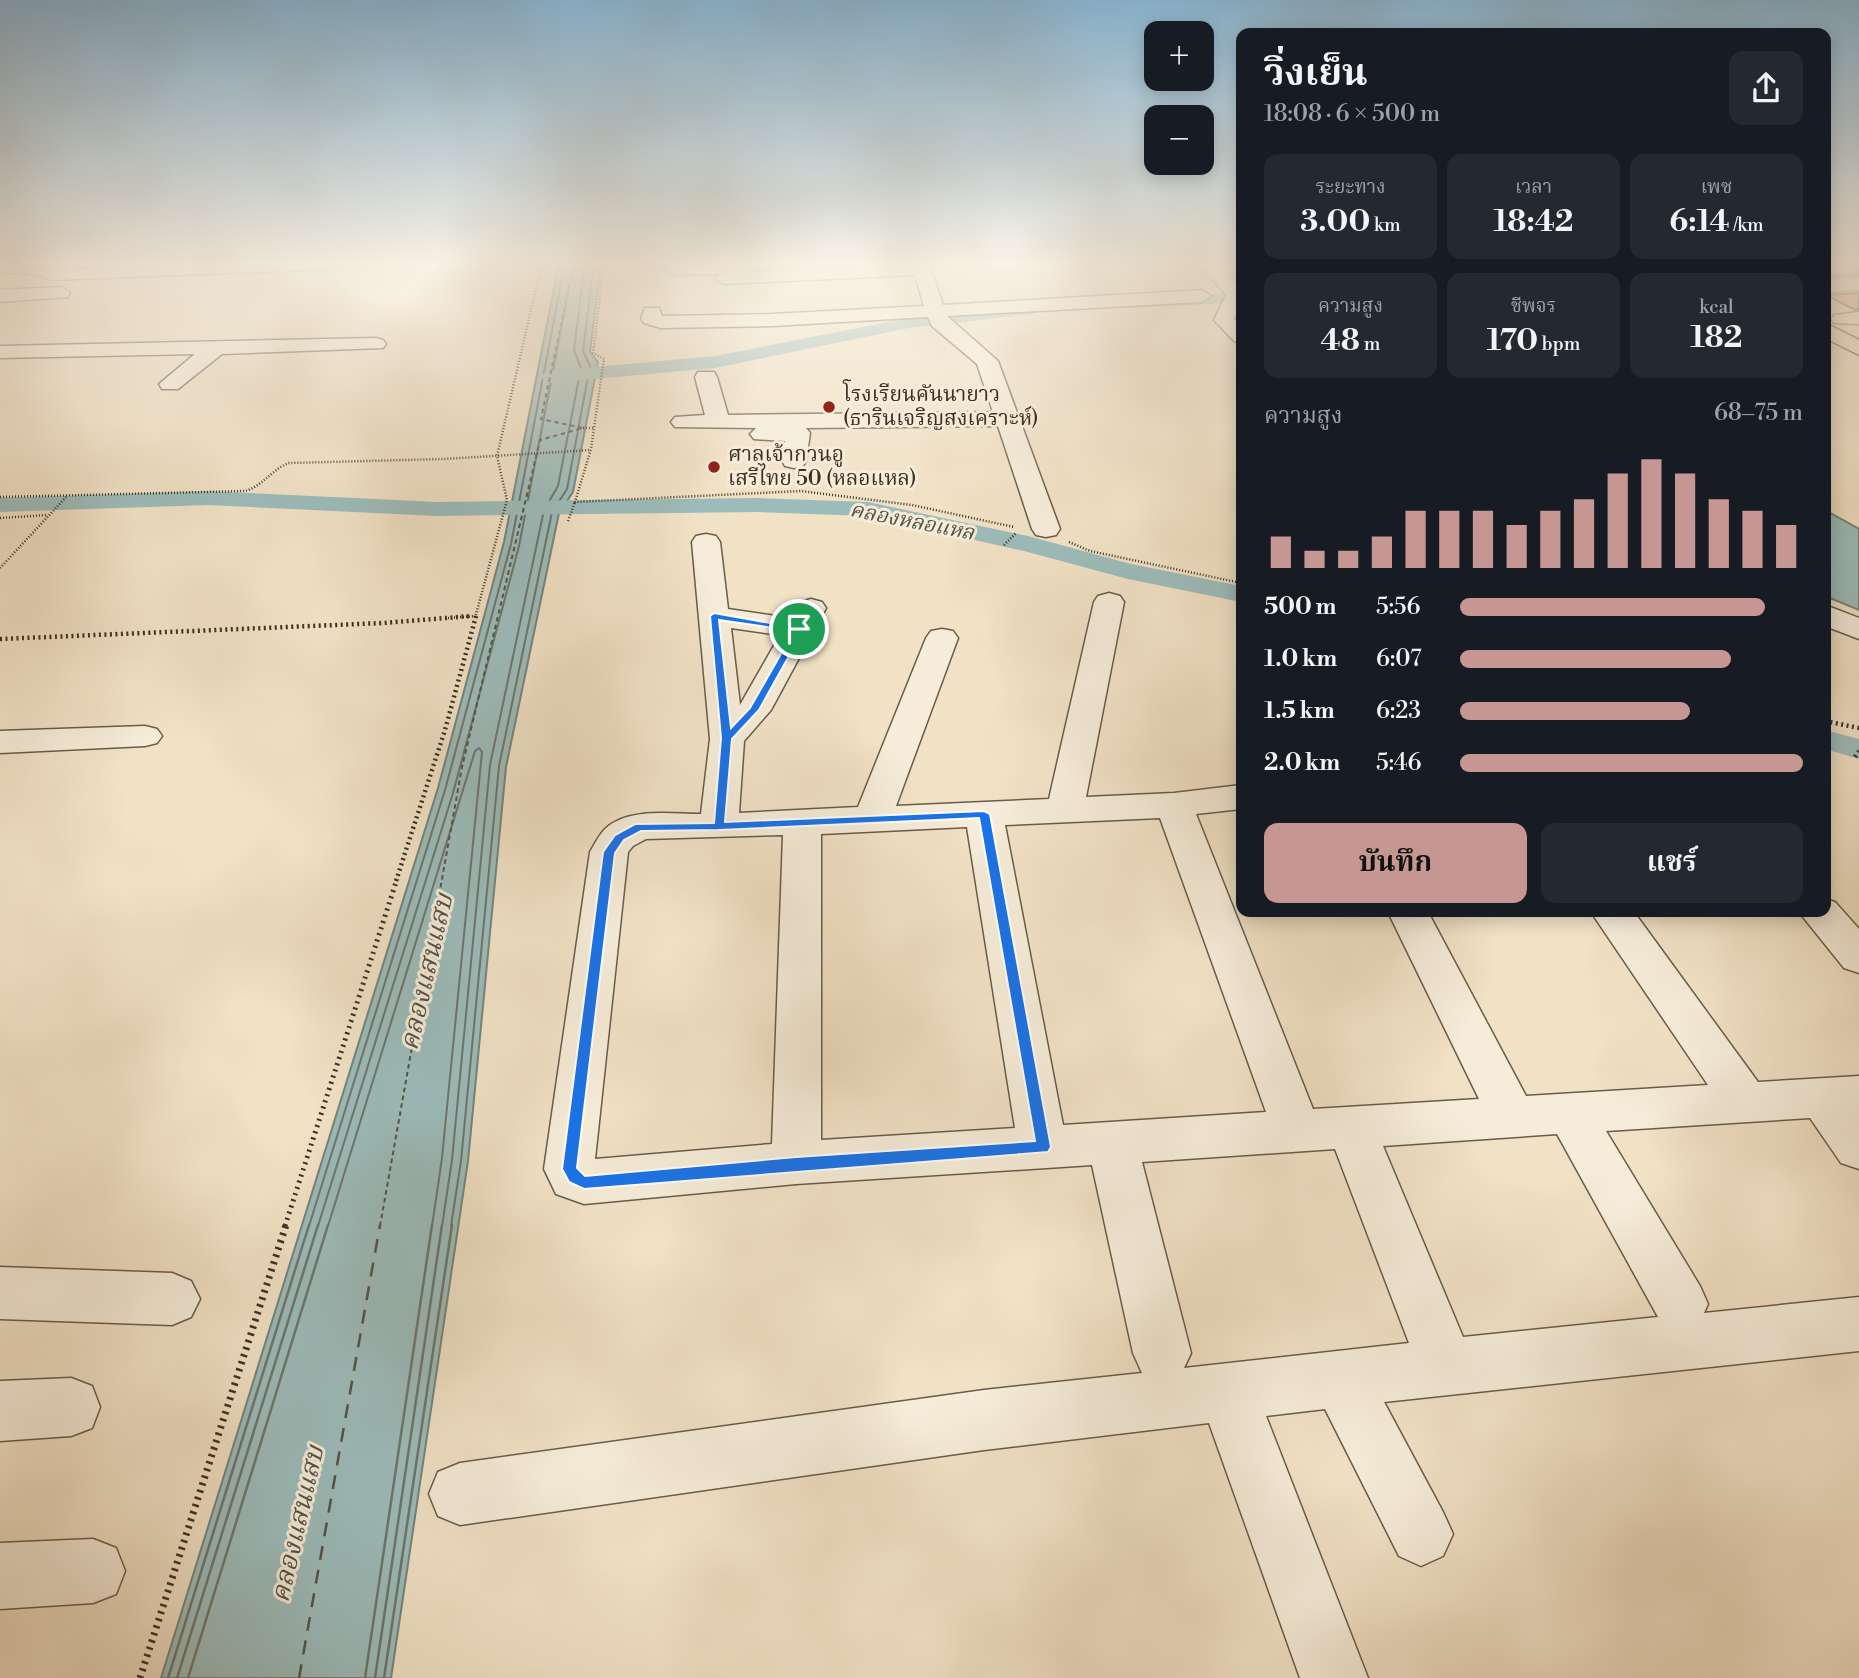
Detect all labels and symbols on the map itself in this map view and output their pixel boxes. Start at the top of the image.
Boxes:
place label: โรงเรียนคันนายาว (ธารินเจริญสงเคราะห์) [842,379,1038,432]
marker: โรงเรียนคันนายาว (ธารินเจริญสงเคราะห์) [821,399,837,415]
place label: ศาลเจ้ากวนอู เสรีไทย 50 (หลอแหล) [728,442,916,492]
marker: ศาลเจ้ากวนอู เสรีไทย 50 (หลอแหล) [706,459,722,475]
water label: คลองหลอแหล [848,497,977,547]
pin [769,599,829,659]
water label: คลองแสนแสบ [393,889,461,1053]
water label: คลองแสนแสบ [264,1441,332,1605]

